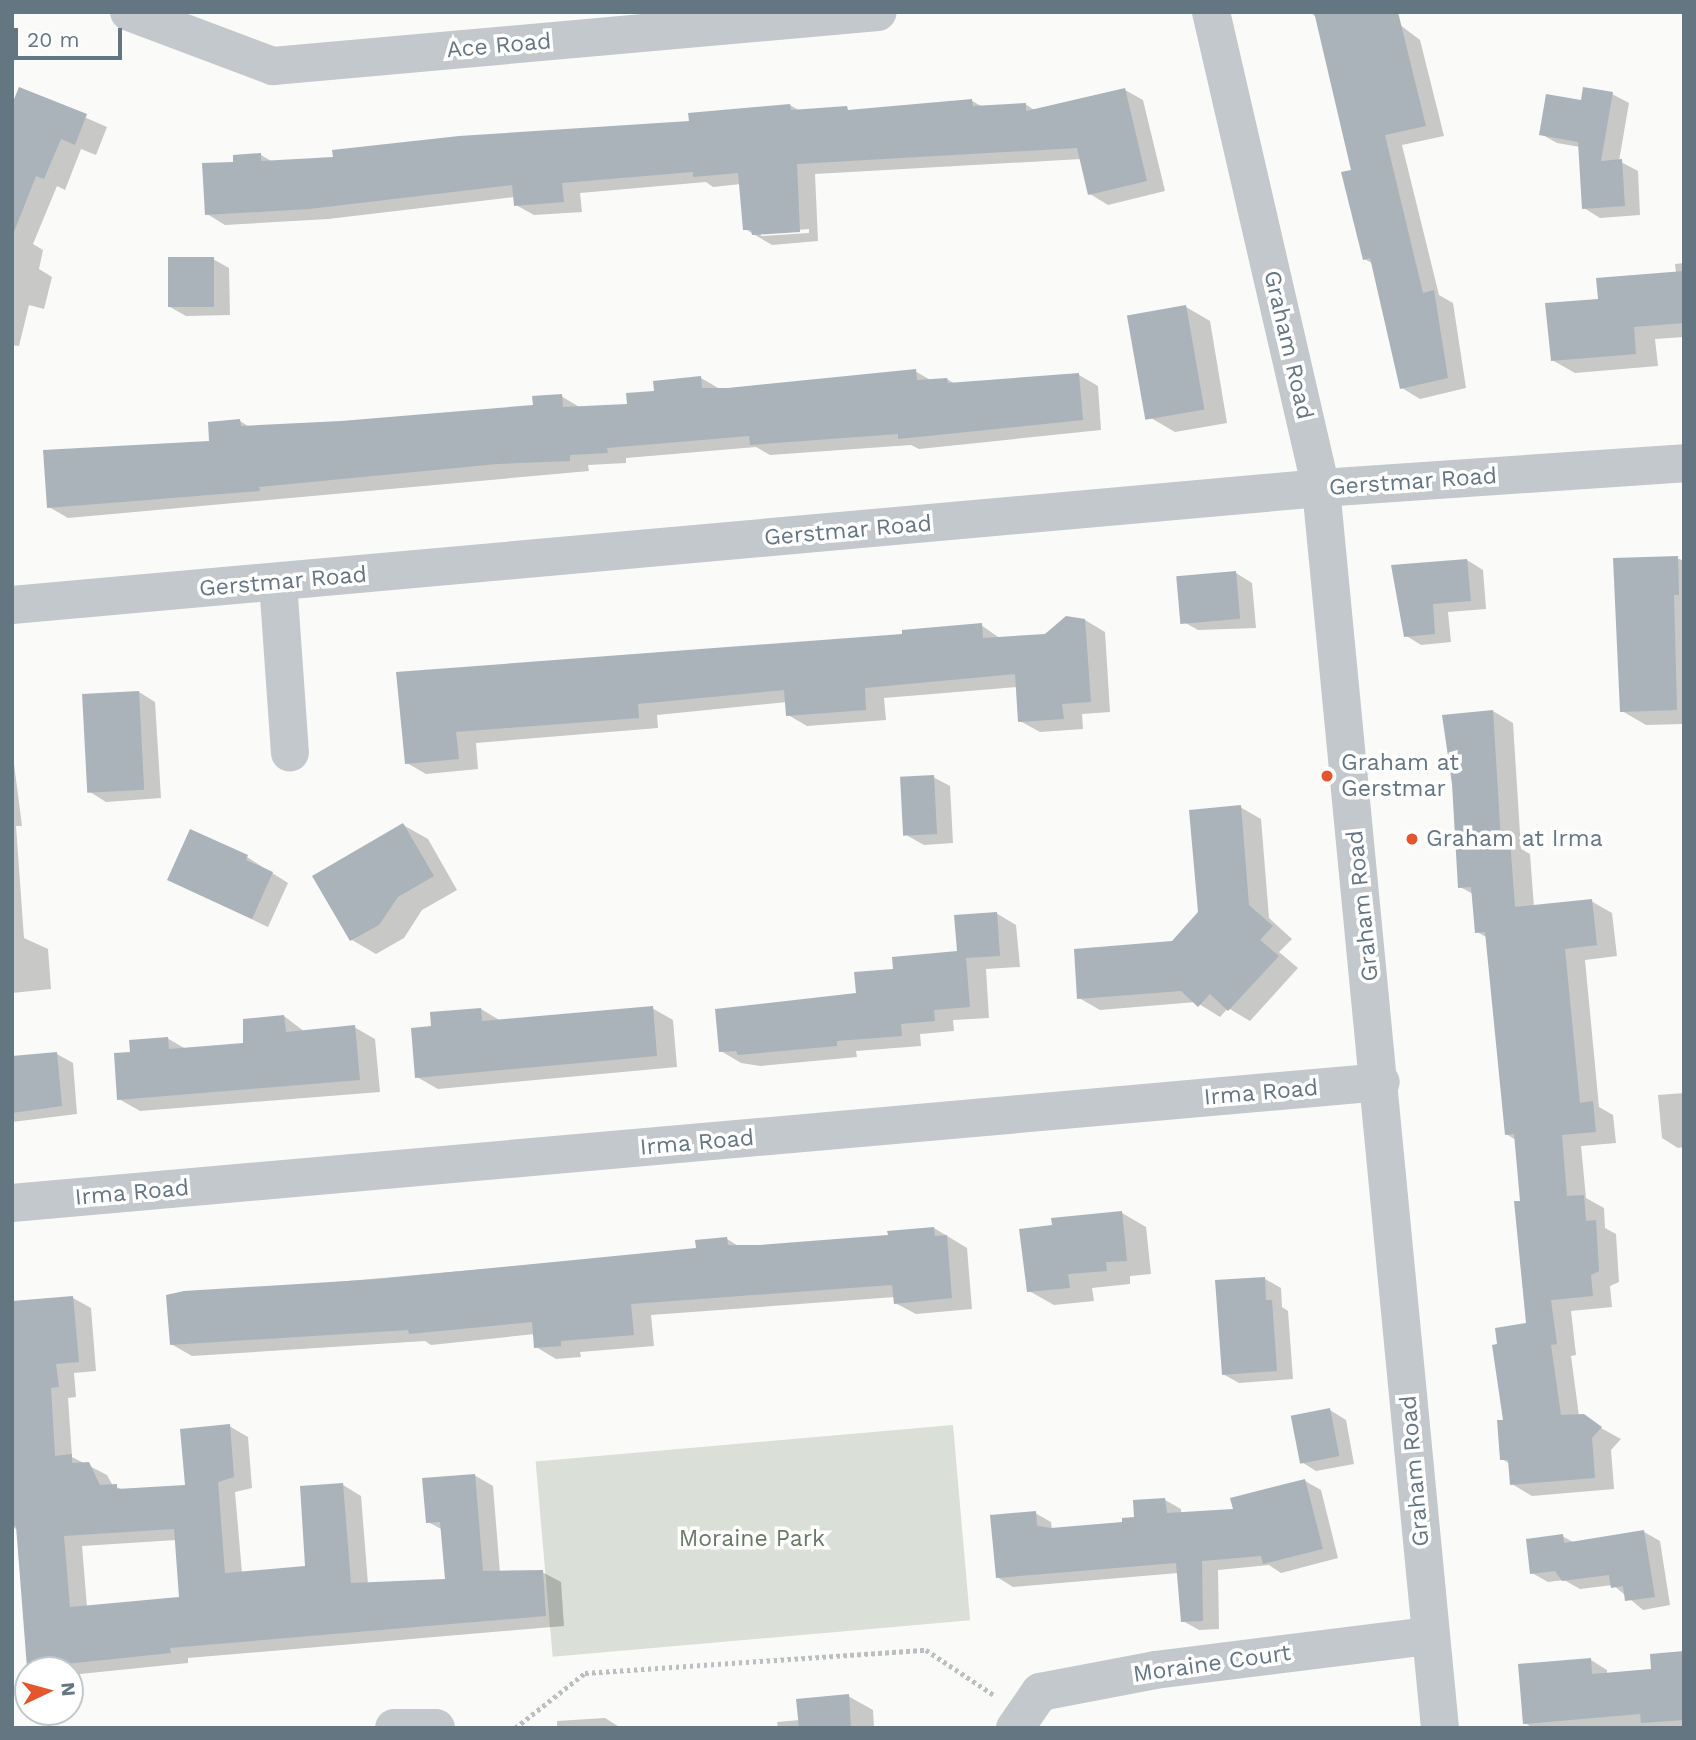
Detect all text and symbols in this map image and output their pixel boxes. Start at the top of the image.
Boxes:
scale bar [18,14,126,58]
text: 20 m [27,27,79,52]
street label: Ace Road [445,28,553,64]
street label: Graham Road [1257,268,1319,422]
street label: Gerstmar Road [1328,462,1498,502]
street label: Gerstmar Road [763,510,933,552]
street label: Gerstmar Road [198,561,368,603]
place label: Graham at Gerstmar [1341,749,1459,803]
marker: Graham at Gerstmar [1319,768,1335,784]
place label: Graham at Irma [1426,825,1603,853]
street label: Graham Road [1341,829,1385,983]
marker: Graham at Irma [1404,831,1420,847]
street label: Irma Road [1203,1074,1319,1112]
street label: Irma Road [639,1124,755,1162]
street label: Irma Road [74,1174,190,1212]
street label: Graham Road [1395,1394,1435,1548]
park label: Moraine Park [679,1525,825,1553]
street label: Moraine Court [1131,1639,1293,1689]
north arrow [14,1656,84,1726]
text: N [56,1681,80,1697]

